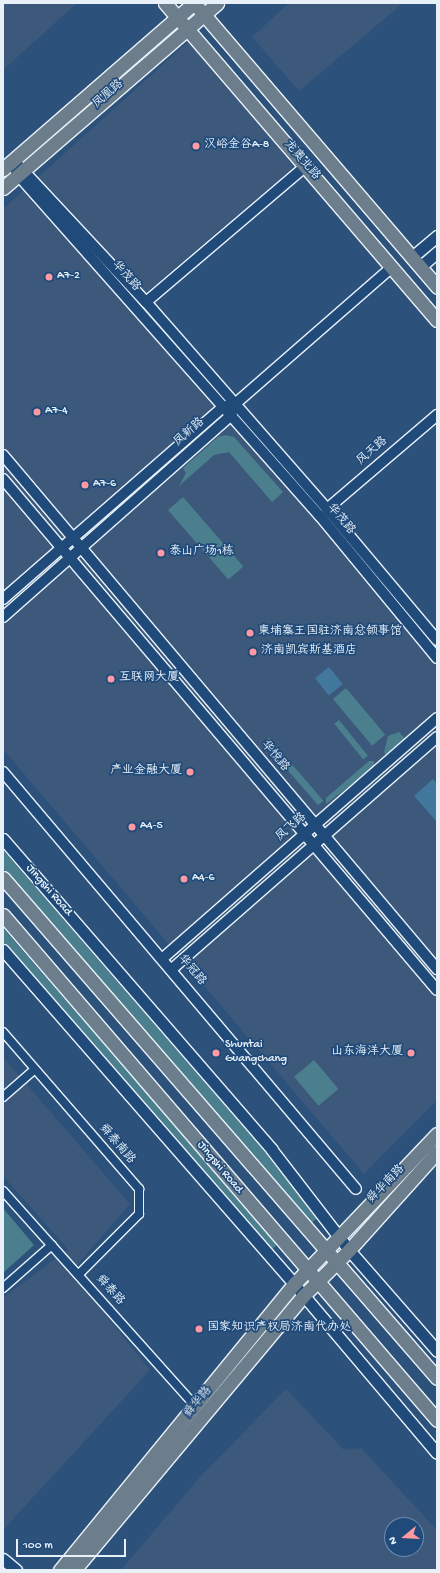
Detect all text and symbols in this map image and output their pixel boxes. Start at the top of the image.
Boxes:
street label: 凤凰路 [91,78,127,112]
street label: 龙奥北路 [280,138,322,184]
place label: 汉峪金谷A-8 [204,139,269,153]
marker: 汉峪金谷A-8 [191,141,201,151]
street label: 华茂路 [108,259,142,295]
place label: A7-2 [57,270,80,284]
marker: A7-2 [44,272,54,282]
place label: A7-4 [45,405,68,419]
marker: A7-4 [32,407,42,417]
street label: 凤新路 [172,416,208,450]
street label: 风天路 [355,435,391,469]
place label: A7-6 [93,478,116,492]
marker: A7-6 [80,480,90,490]
street label: 华茂路 [323,502,357,538]
place label: 泰山广场1栋 [169,546,234,560]
marker: 泰山广场1栋 [156,548,166,558]
place label: 柬埔寨王国驻济南总领事馆 [258,626,402,640]
marker: 柬埔寨王国驻济南总领事馆 [245,628,255,638]
place label: 济南凯宾斯基酒店 [261,645,357,659]
marker: 济南凯宾斯基酒店 [248,647,258,657]
place label: 互联网大厦 [119,672,179,686]
marker: 互联网大厦 [106,674,116,684]
street label: 华悦路 [257,739,291,775]
place label: 产业金融大厦 [110,765,182,779]
marker: 产业金融大厦 [185,767,195,777]
street label: 凤飞路 [274,811,310,845]
place label: A4-5 [140,820,163,834]
marker: A4-5 [127,822,137,832]
street label: Jingshi Road [22,862,74,920]
place label: A4-6 [192,872,215,886]
marker: A4-6 [179,874,189,884]
street label: 华冠路 [174,953,208,989]
place label: Shuntai Guangchang [225,1039,287,1067]
place label: 山东海洋大厦 [331,1046,403,1060]
marker: Shuntai Guangchang [210,1047,222,1059]
marker: 山东海洋大厦 [406,1048,416,1058]
street label: 舜泰南路 [95,1122,137,1168]
street label: Jingshi Road [193,1139,245,1197]
street label: 舜华南路 [365,1163,409,1207]
street label: 舜泰路 [92,1273,126,1309]
place label: 国家知识产权局济南代办处 [207,1322,351,1336]
marker: 国家知识产权局济南代办处 [194,1324,204,1334]
street label: 舜华路 [182,1384,216,1422]
north arrow [384,1517,424,1557]
scale bar [18,1531,128,1557]
text: N [387,1535,400,1546]
text: 100 m [23,1539,53,1553]

